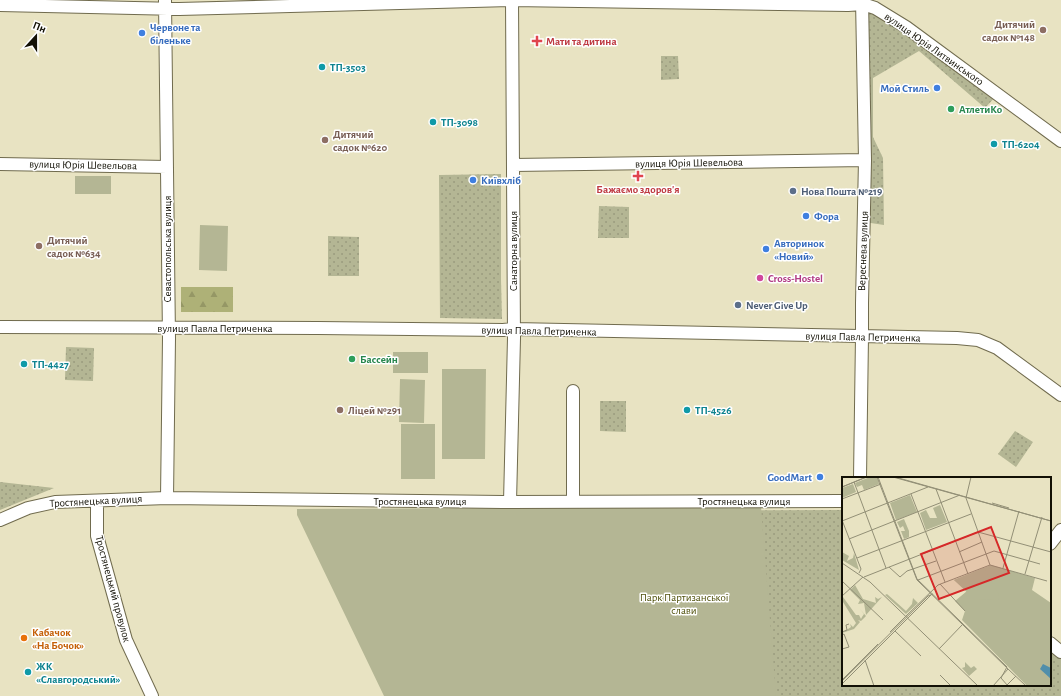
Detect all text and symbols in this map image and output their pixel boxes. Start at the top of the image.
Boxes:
street label: вулиця Юрія Литвинського [882,11,986,87]
north arrow [16,16,56,56]
place label: Дитячий садок №148 [982,19,1035,43]
text: Пн [31,20,48,35]
place label: Червоне та біленьке [150,22,200,46]
marker: Дитячий садок №148 [1038,25,1048,35]
marker: Червоне та біленьке [137,28,147,38]
marker: Мати та дитина [531,35,543,47]
place label: Мати та дитина [546,36,617,47]
marker: ТП-3503 [317,62,327,72]
place label: ТП-3503 [330,62,366,73]
place label: Мой Стиль [880,83,930,94]
marker: Мой Стиль [932,83,942,93]
marker: АтлетиКо [946,104,956,114]
place label: АтлетиКо [959,104,1003,115]
marker: ТП-3098 [428,117,438,127]
place label: ТП-3098 [441,117,478,128]
place label: Дитячий садок №620 [333,129,388,153]
marker: Дитячий садок №620 [320,135,330,145]
marker: ТП-6204 [989,139,999,149]
place label: ТП-6204 [1002,139,1040,150]
street label: вулиця Юрія Шевельова [635,157,743,169]
street label: вулиця Юрія Шевельова [29,159,137,171]
marker: Бажаємо здоров'я [633,171,643,181]
marker: Київхліб [468,175,478,185]
place label: Київхліб [481,175,521,186]
place label: Бажаємо здоров'я [596,184,680,195]
marker: Нова Пошта №219 [788,186,798,196]
place label: Нова Пошта №219 [801,186,882,197]
street label: Севастопольська вулиця [162,195,173,303]
street label: Санаторна вулиця [508,211,519,291]
marker: Фора [801,211,811,221]
place label: Фора [814,211,839,222]
street label: Вереснева вулиця [856,211,870,291]
place label: Дитячий садок №634 [47,235,101,259]
place label: Авторинок «Новий» [774,238,825,262]
marker: Дитячий садок №634 [34,241,44,251]
marker: Авторинок «Новий» [761,244,771,254]
marker: Cross-Hostel [755,273,765,283]
place label: Cross-Hostel [768,273,823,284]
marker: Never Give Up [733,300,743,310]
place label: Never Give Up [746,300,808,311]
street label: вулиця Павла Петриченка [157,323,273,334]
street label: вулиця Павла Петриченка [481,324,597,338]
street label: вулиця Павла Петриченка [805,330,921,344]
marker: Бассейн [347,354,357,364]
place label: Бассейн [360,354,398,365]
marker: ТП-4427 [19,359,29,369]
place label: ТП-4427 [32,359,69,370]
marker: Ліцей №291 [335,405,345,415]
place label: Ліцей №291 [348,405,401,416]
marker: ТП-4526 [682,405,692,415]
place label: ТП-4526 [695,405,732,416]
place label: GoodMart [767,472,812,483]
marker: GoodMart [815,472,825,482]
inset map [842,477,1051,686]
street label: Тростянецька вулиця [49,493,143,509]
street label: Тростянецька вулиця [374,496,466,507]
street label: Тростянецька вулиця [698,496,790,507]
street label: Тростянецький провулок [93,534,133,644]
park label: Парк Партизанської слави [640,592,729,616]
place label: Кабачок «На Бочок» [32,627,84,651]
marker: Кабачок «На Бочок» [19,633,29,643]
place label: ЖК «Славгородський» [36,661,121,685]
marker: ЖК «Славгородський» [23,667,33,677]

